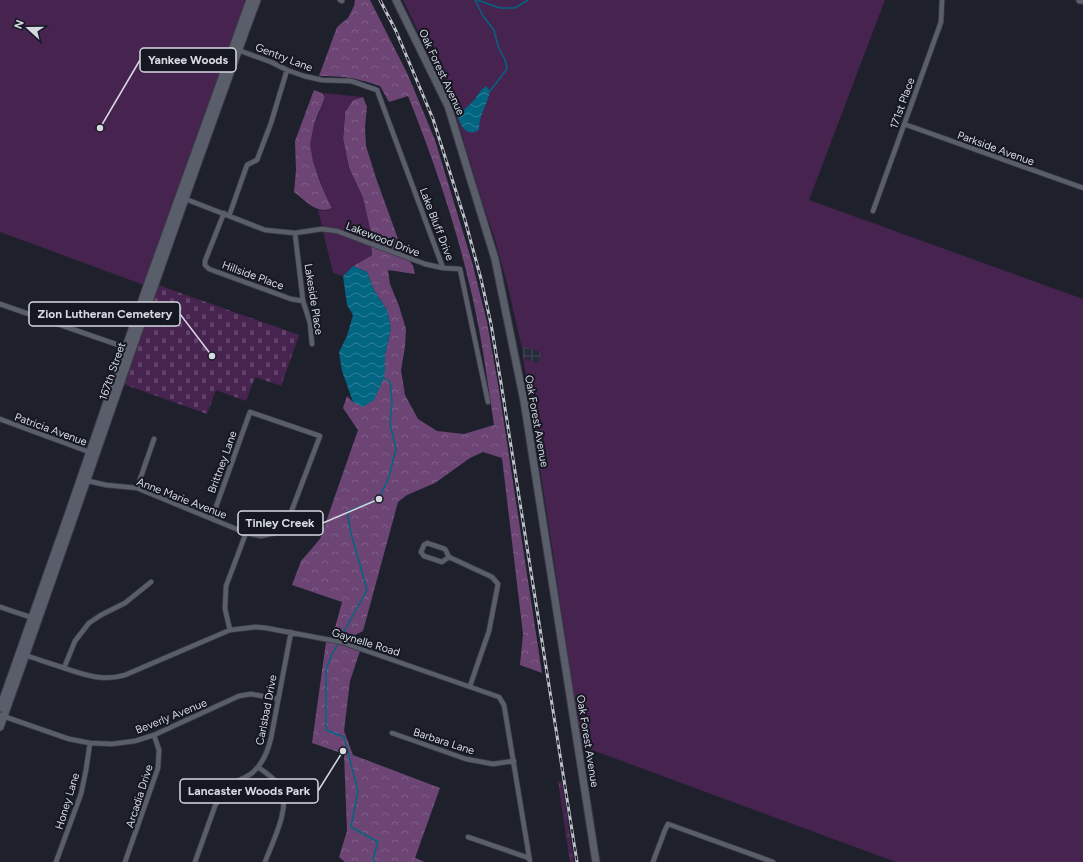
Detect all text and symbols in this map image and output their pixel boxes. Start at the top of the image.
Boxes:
north arrow [8,8,48,48]
text: N [12,18,27,31]
street label: Oak Forest Avenue [416,27,467,117]
street label: Gentry Lane [253,41,314,74]
callout: Yankee Woods [140,48,236,72]
text: Yankee Woods [148,53,229,67]
street label: 171st Place [887,76,918,130]
street label: Parkside Avenue [956,129,1036,168]
street label: Lake Bluff Drive [417,186,456,262]
street label: Lakewood Drive [344,219,422,260]
street label: Hillside Place [220,258,286,293]
street label: Lakeside Place [301,263,326,336]
callout: Zion Lutheran Cemetery [29,302,180,326]
text: Zion Lutheran Cemetery [38,307,173,321]
street label: 167th Street [96,340,128,402]
street label: Oak Forest Avenue [522,374,551,468]
street label: Patricia Avenue [13,410,89,449]
street label: Brittney Lane [205,429,240,495]
street label: Anne Marie Avenue [135,475,229,522]
callout: Tinley Creek [238,511,323,535]
text: Tinley Creek [245,516,315,530]
street label: Gaynelle Road [330,626,402,659]
street label: Carlsbad Drive [253,674,280,746]
street label: Oak Forest Avenue [574,694,601,788]
street label: Beverly Avenue [134,696,209,737]
street label: Barbara Lane [412,725,476,757]
street label: Arcadia Drive [123,763,156,829]
street label: Honey Lane [53,771,82,831]
callout: Lancaster Woods Park [180,779,318,803]
text: Lancaster Woods Park [188,784,311,798]

